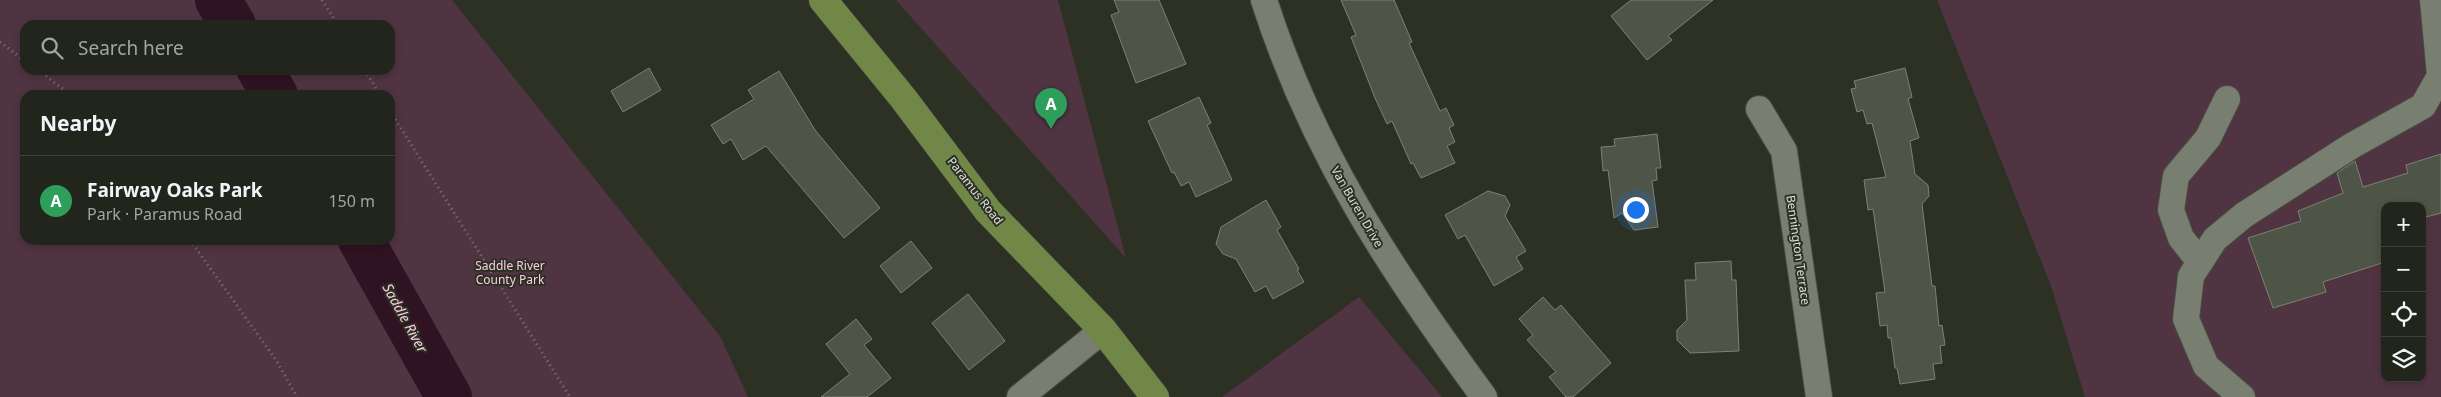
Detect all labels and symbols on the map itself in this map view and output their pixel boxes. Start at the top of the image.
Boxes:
pin: A [1035,88,1067,129]
street label: Paramus Road [944,153,1007,228]
street label: Van Buren Drive [1327,163,1388,251]
street label: Bennington Terrace [1782,194,1815,306]
your location [1623,197,1649,223]
park label: Saddle River County Park [475,257,545,288]
water label: Saddle River [379,280,432,356]

